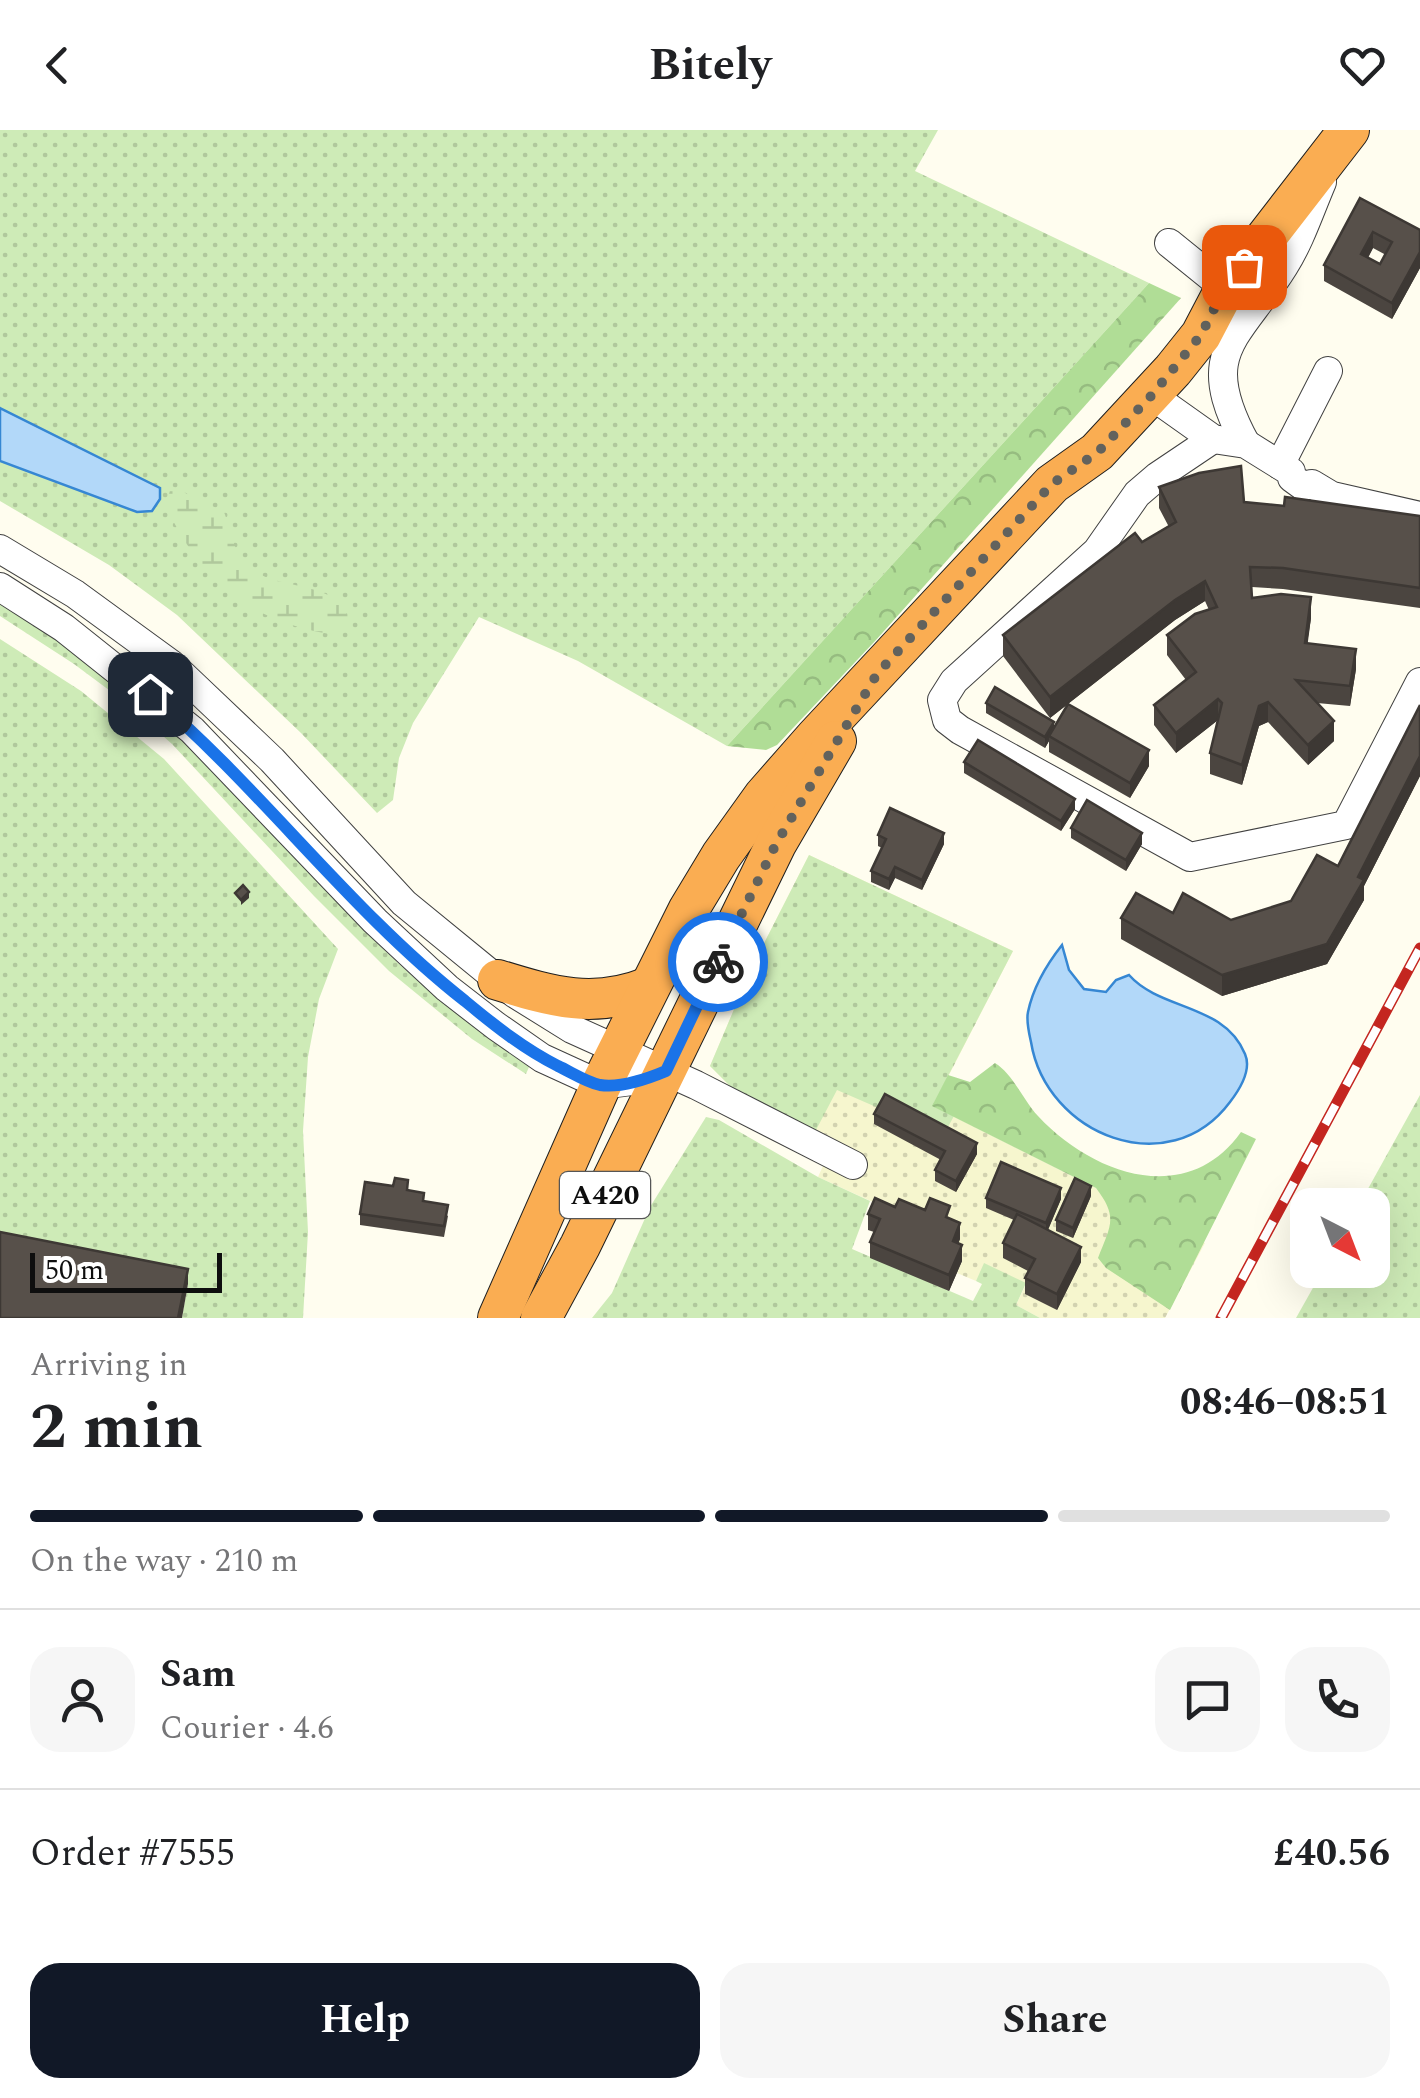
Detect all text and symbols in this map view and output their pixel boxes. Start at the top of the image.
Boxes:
text: Bitely [649,31,771,100]
icon: back [30,38,85,93]
icon: heart [1335,38,1390,93]
pin [1202,225,1287,310]
icon: bag [1217,240,1272,295]
pin [108,652,193,737]
icon: home [123,667,178,722]
courier [668,912,768,1012]
icon: bike [691,935,746,990]
road number: A420 [560,1172,650,1218]
north arrow [1290,1188,1390,1288]
map controls [1290,1188,1390,1288]
scale bar [30,1248,222,1292]
text: 50 m [45,1249,104,1292]
text: Arriving in [30,1341,187,1390]
text: 08:46–08:51 [1180,1374,1390,1432]
text: 2 min [30,1378,203,1477]
text: On the way · 210 m [30,1537,298,1586]
text: Sam [160,1646,236,1704]
button: person [30,1647,135,1752]
button: chat [1155,1647,1260,1752]
button: phone [1285,1647,1390,1752]
text: Courier · 4.6 [160,1704,333,1753]
text: Order #7555 [30,1825,235,1883]
text: £40.56 [1273,1825,1390,1883]
button: Help [30,1963,700,2078]
button: Share [720,1963,1390,2078]

